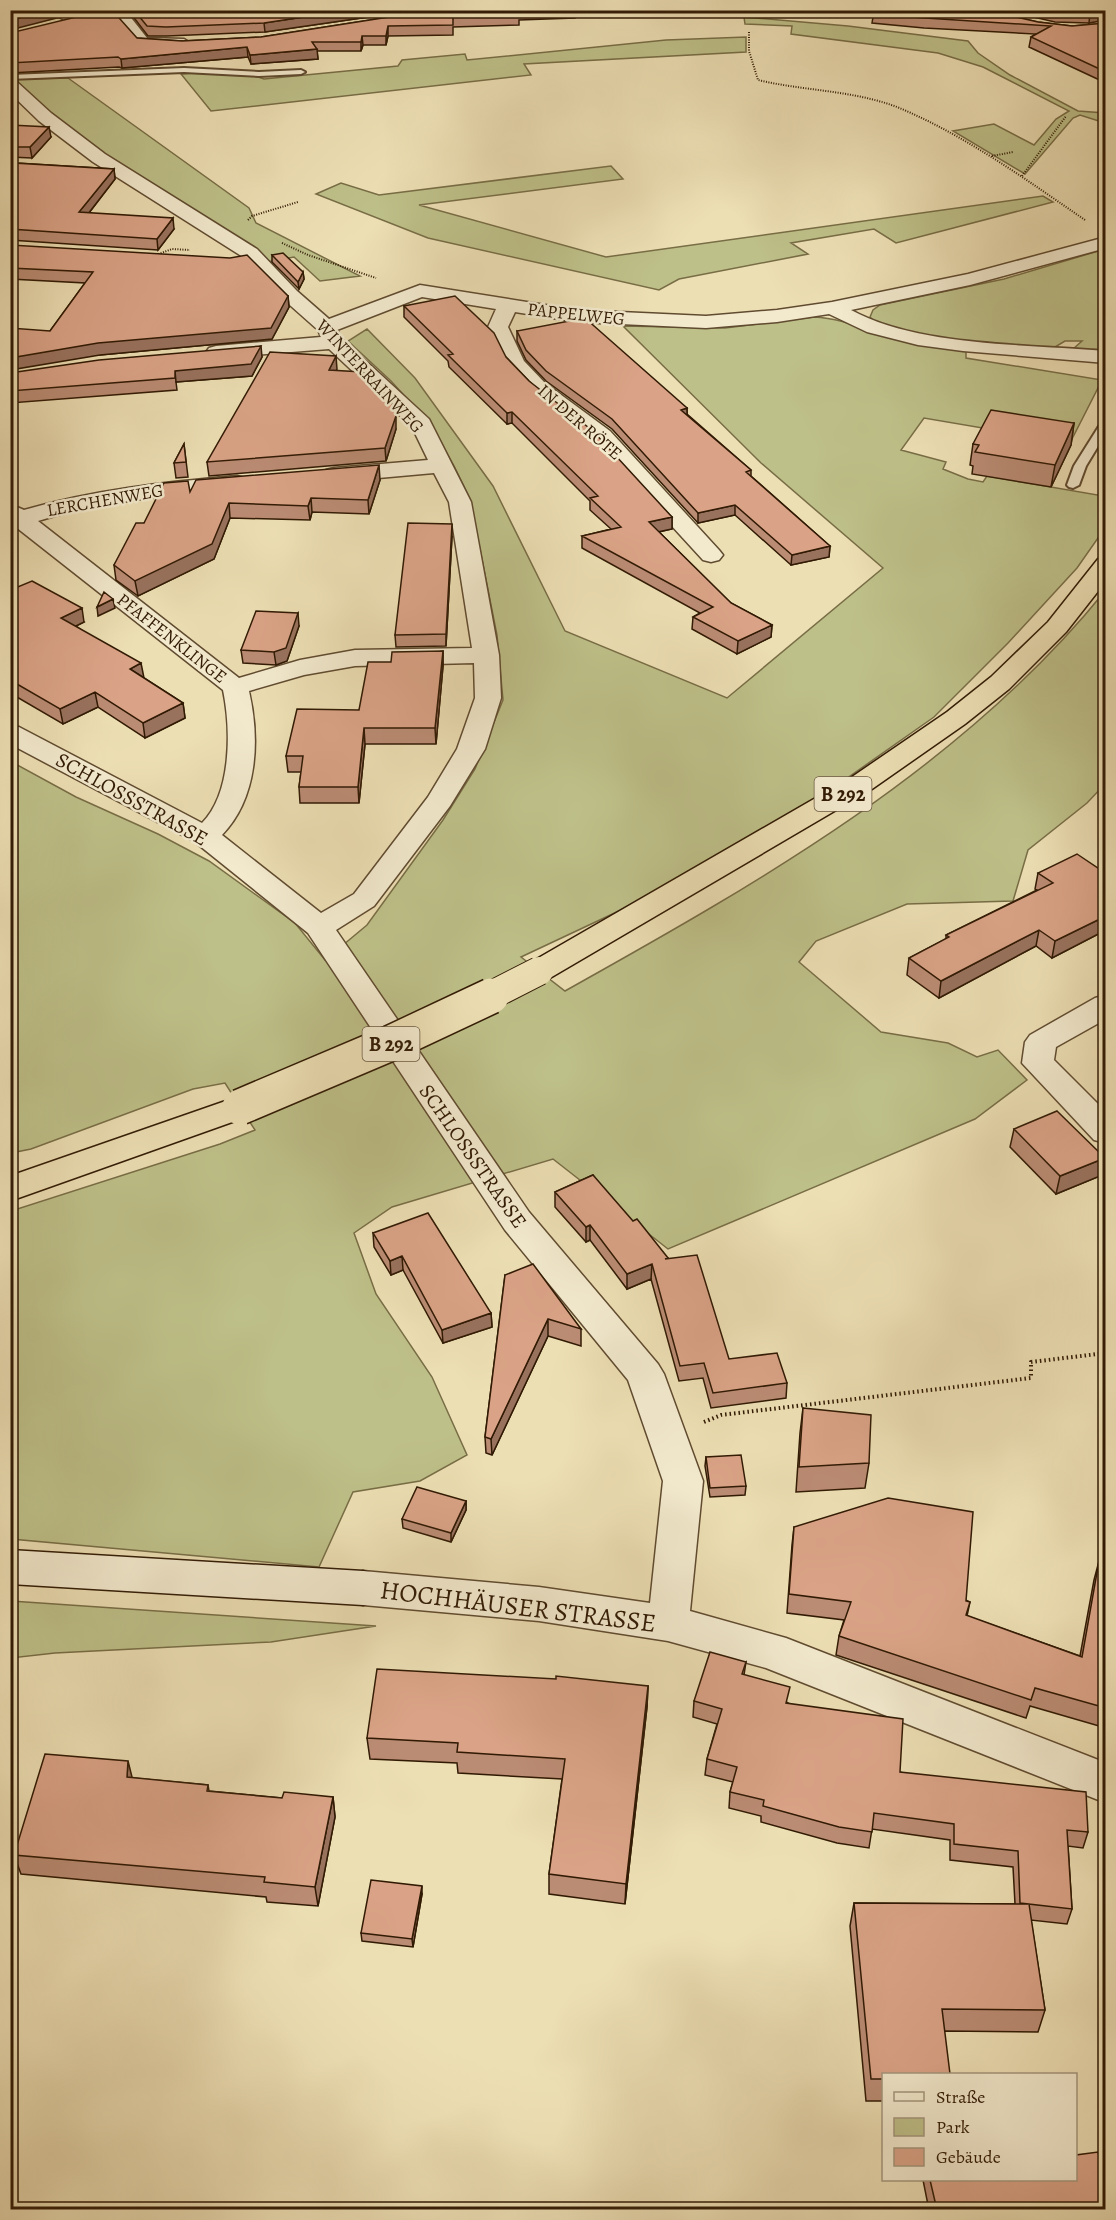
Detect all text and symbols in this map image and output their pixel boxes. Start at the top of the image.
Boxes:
street label: PAPPELWEG [526,297,626,331]
street label: WINTERRAINWEG [310,313,429,438]
street label: IN DER RÖTE [533,379,627,465]
street label: LERCHENWEG [45,478,165,522]
street label: PFAFFENKLINGE [112,587,232,689]
street label: SCHLOSSSTRASSE [51,746,213,852]
road number: B 292 [814,777,872,811]
road number: B 292 [362,1027,420,1061]
street label: SCHLOSSSTRASSE [413,1078,533,1234]
street label: HOCHHÄUSER STRASSE [378,1572,658,1641]
legend [882,2073,1077,2181]
text: Straße [936,2085,985,2109]
text: Park [936,2115,970,2139]
text: Gebäude [936,2145,1001,2169]

